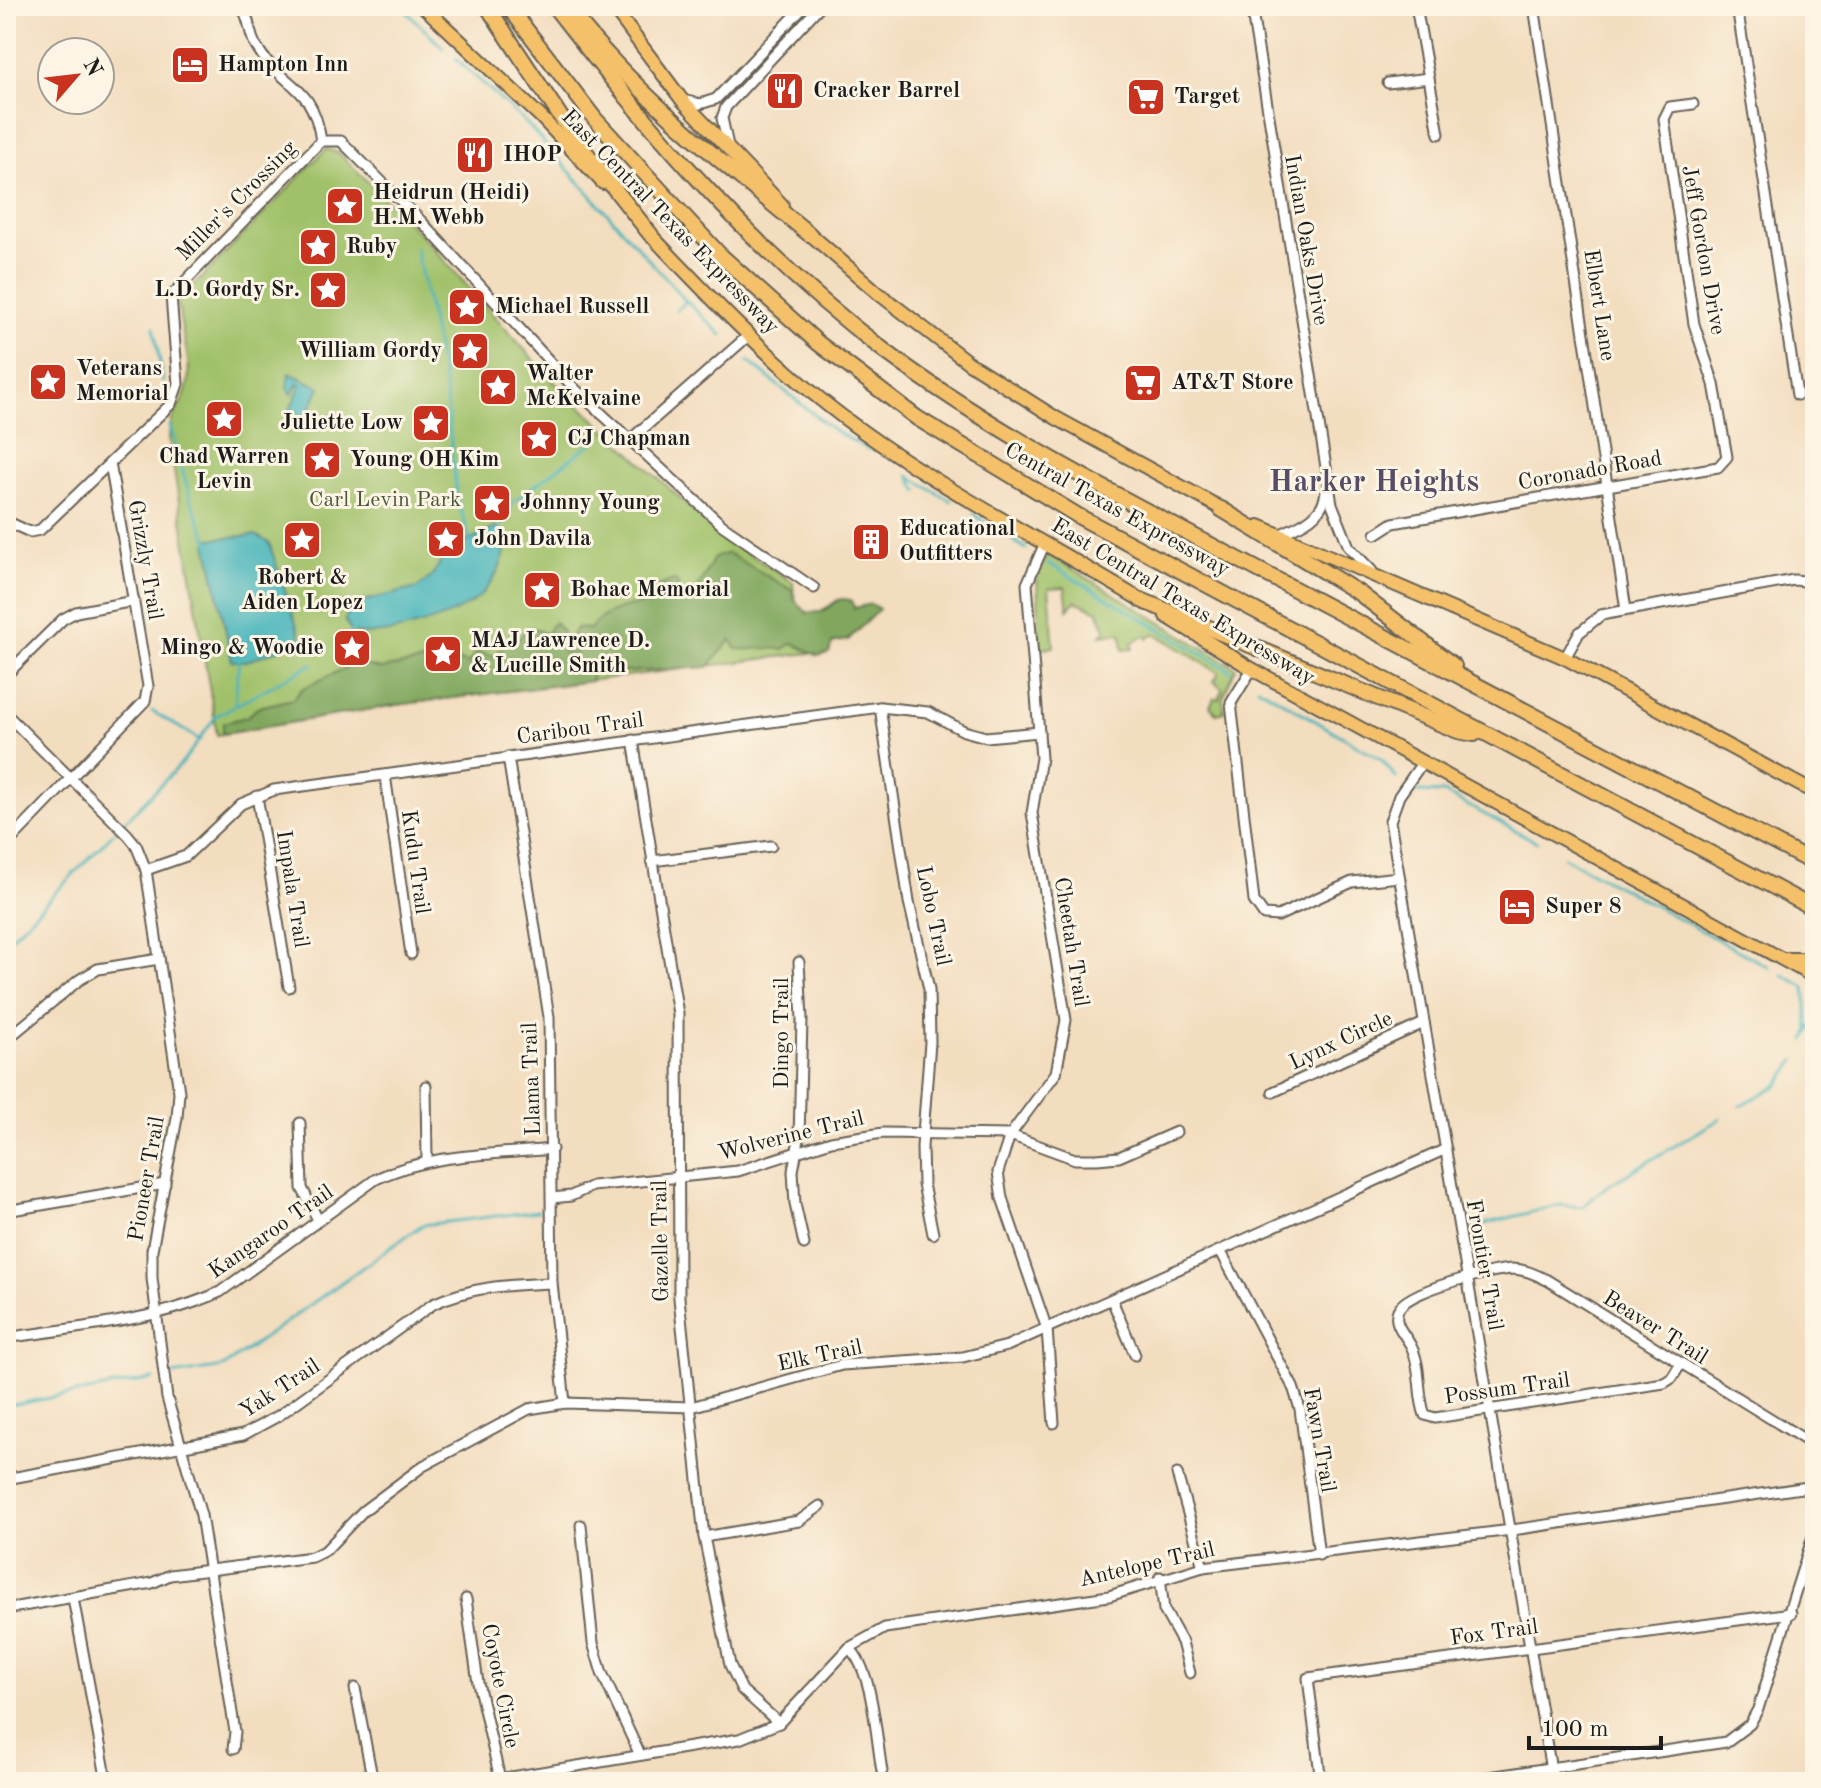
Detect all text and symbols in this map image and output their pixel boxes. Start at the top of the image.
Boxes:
north arrow [36,36,116,116]
hotel icon: Hampton Inn [169,44,211,86]
place label: Hampton Inn [218,54,349,76]
text: N [78,55,106,80]
restaurant icon: Cracker Barrel [764,70,806,112]
supermarket icon: Target [1125,76,1167,118]
place label: Cracker Barrel [813,80,960,102]
place label: Target [1174,86,1240,108]
street label: East Central Texas Expressway [557,105,783,339]
restaurant icon: IHOP [454,134,496,176]
street label: Miller's Crossing [173,137,301,265]
place label: IHOP [503,144,562,166]
street label: Indian Oaks Drive [1280,153,1332,327]
street label: Jeff Gordon Drive [1677,164,1729,336]
place label: Heidrun (Heidi) H.M. Webb [373,182,530,229]
place icon: Heidrun (Heidi) H.M. Webb [324,185,366,227]
place icon: Ruby [297,226,339,268]
place label: Ruby [346,236,397,258]
street label: Elbert Lane [1579,247,1619,363]
place icon: L.D. Gordy Sr. [307,269,349,311]
place label: L.D. Gordy Sr. [154,279,300,301]
place icon: Michael Russell [446,286,488,328]
place label: Michael Russell [495,296,649,318]
place icon: William Gordy [449,330,491,372]
place label: William Gordy [298,340,442,362]
place label: Veterans Memorial [76,358,169,405]
place icon: Veterans Memorial [27,361,69,403]
supermarket icon: AT&T Store [1122,362,1164,404]
place label: Walter McKelvaine [526,363,641,410]
place icon: Walter McKelvaine [477,366,519,408]
place label: AT&T Store [1171,372,1294,394]
place icon: Chad Warren Levin [203,398,245,440]
place icon: Juliette Low [410,402,452,444]
place label: Juliette Low [280,412,403,434]
place icon: CJ Chapman [518,418,560,460]
place label: CJ Chapman [567,428,691,450]
place icon: Young OH Kim [301,439,343,481]
street label: Central Texas Expressway [1001,439,1234,581]
place label: Chad Warren Levin [159,446,289,493]
street label: Coronado Road [1516,447,1664,495]
place label: Young OH Kim [350,449,499,471]
district label: Harker Heights [1269,468,1479,498]
place icon: Johnny Young [471,482,513,524]
park label: Carl Levin Park [309,489,461,511]
place label: Johnny Young [520,492,660,514]
street label: Grizzly Trail [124,498,166,622]
street label: East Central Texas Expressway [1047,515,1319,690]
place icon: John Davila [425,518,467,560]
place label: Educational Outfitters [899,518,1016,565]
place icon: Robert & Aiden Lopez [281,519,323,561]
building icon: Educational Outfitters [850,521,892,563]
place label: John Davila [474,528,591,550]
place label: Robert & Aiden Lopez [241,567,363,614]
place icon: Bohac Memorial [521,569,563,611]
place label: Bohac Memorial [570,579,730,601]
place icon: Mingo & Woodie [331,627,373,669]
place label: MAJ Lawrence D. & Lucille Smith [471,630,650,677]
place icon: MAJ Lawrence D. & Lucille Smith [422,633,464,675]
place label: Mingo & Woodie [160,637,324,659]
street label: Caribou Trail [515,709,645,749]
street label: Kudu Trail [397,808,433,916]
street label: Impala Trail [272,829,312,949]
street label: Lobo Trail [912,864,954,968]
street label: Cheetah Trail [1050,876,1092,1009]
hotel icon: Super 8 [1496,886,1538,928]
place label: Super 8 [1545,896,1622,918]
street label: Dingo Trail [771,977,793,1089]
street label: Lynx Circle [1286,1008,1396,1074]
street label: Llama Trail [519,1022,545,1136]
street label: Wolverine Trail [716,1107,866,1165]
street label: Pioneer Trail [125,1115,169,1243]
street label: Gazelle Trail [649,1180,673,1302]
street label: Kangaroo Trail [205,1181,337,1283]
street label: Frontier Trail [1462,1198,1506,1333]
street label: Beaver Trail [1599,1287,1711,1369]
street label: Elk Trail [776,1336,864,1376]
street label: Yak Trail [236,1355,324,1423]
street label: Possum Trail [1443,1369,1571,1409]
street label: Fawn Trail [1299,1386,1339,1494]
street label: Antelope Trail [1077,1539,1217,1591]
street label: Fox Trail [1449,1616,1540,1650]
street label: Coyote Circle [477,1622,523,1750]
scale bar [1529,1700,1661,1750]
text: 100 m [1541,1718,1609,1742]

